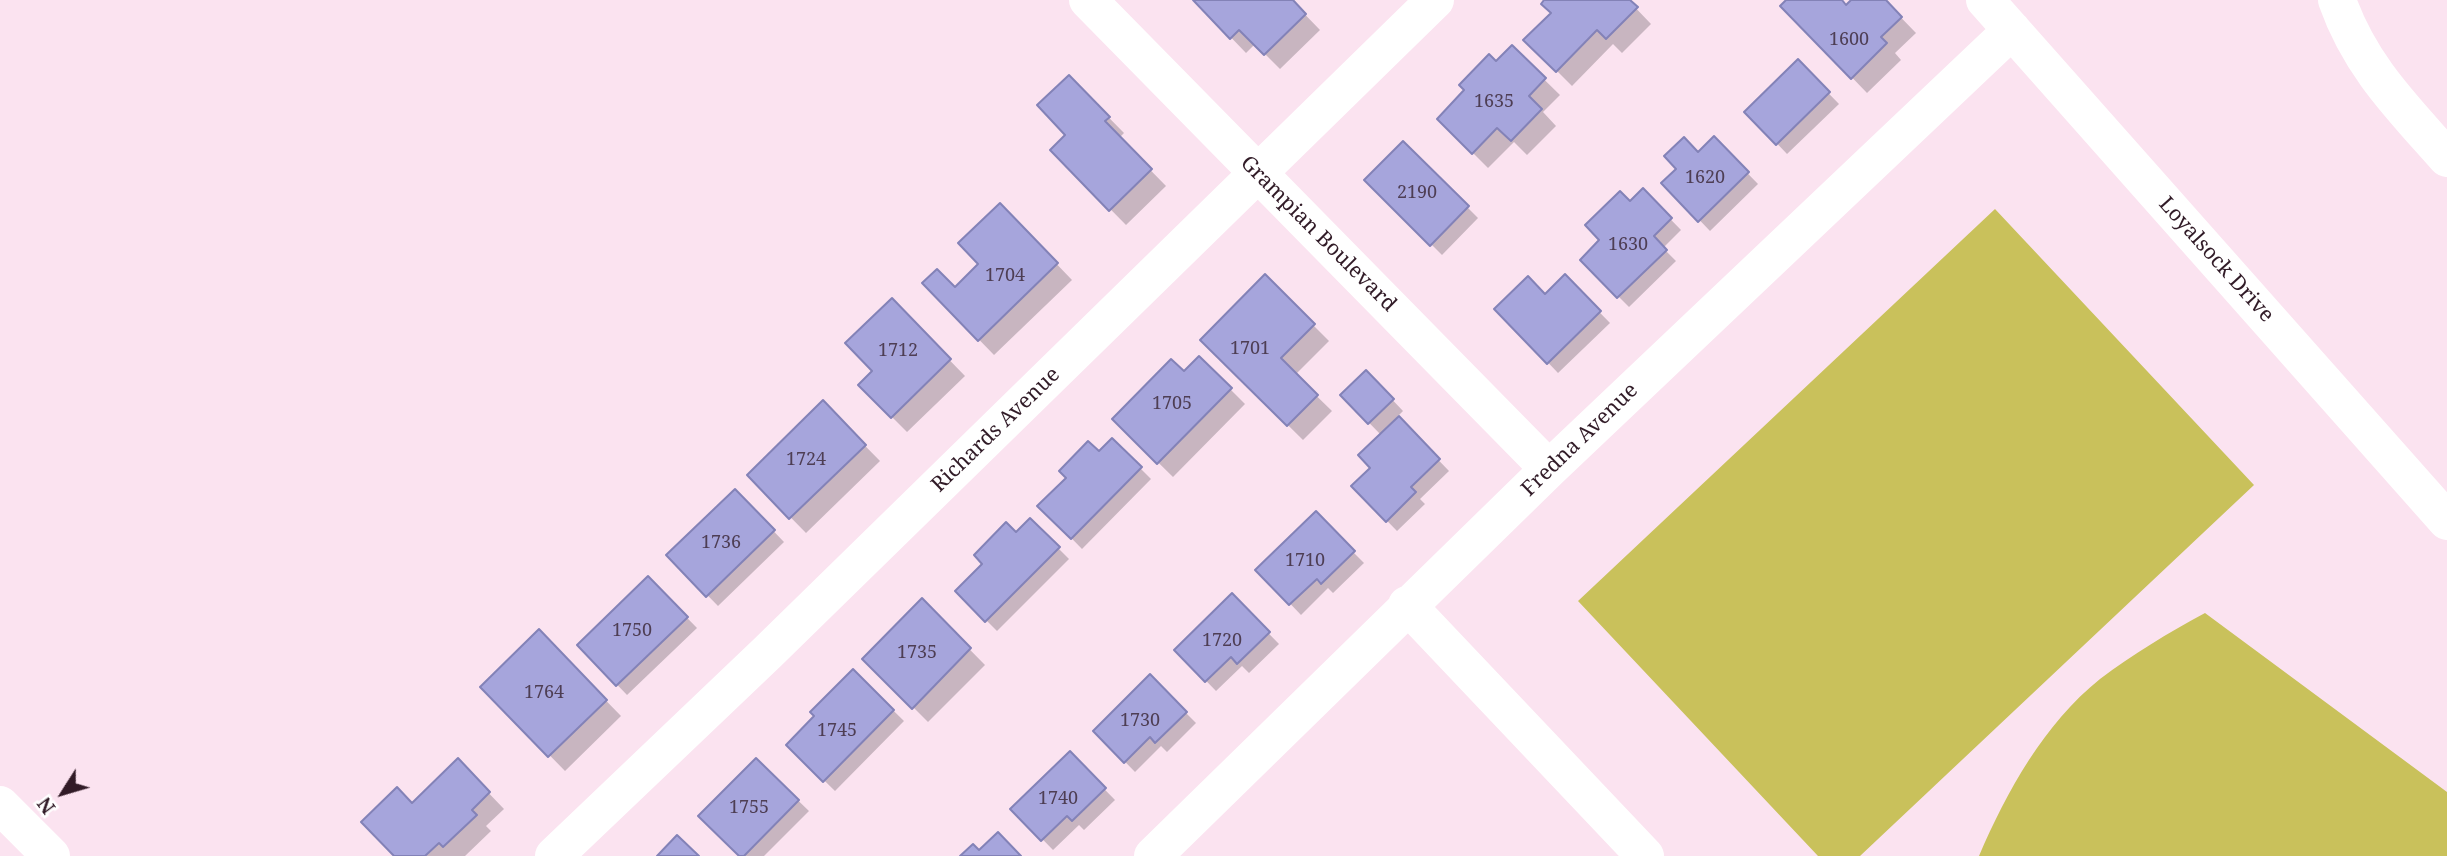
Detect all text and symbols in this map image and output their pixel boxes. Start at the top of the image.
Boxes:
house number: 1600 [1829,29,1869,51]
house number: 1635 [1474,91,1514,113]
street label: Grampian Boulevard [1235,151,1401,317]
house number: 1620 [1685,167,1725,189]
house number: 2190 [1397,182,1437,204]
street label: Loyalsock Drive [2153,192,2279,328]
house number: 1630 [1608,234,1648,256]
house number: 1704 [985,265,1025,287]
house number: 1701 [1230,338,1270,360]
house number: 1712 [878,340,918,362]
street label: Richards Avenue [927,362,1065,498]
street label: Fredna Avenue [1516,378,1644,502]
house number: 1705 [1152,393,1192,415]
house number: 1724 [786,449,826,471]
house number: 1736 [701,532,741,554]
house number: 1710 [1285,550,1325,572]
house number: 1750 [612,620,652,642]
house number: 1720 [1202,630,1242,652]
house number: 1735 [897,642,937,664]
house number: 1764 [524,682,564,704]
house number: 1730 [1120,710,1160,732]
house number: 1745 [817,720,857,742]
north arrow [28,758,98,828]
house number: 1740 [1038,788,1078,810]
text: N [31,792,61,819]
house number: 1755 [729,797,769,819]

